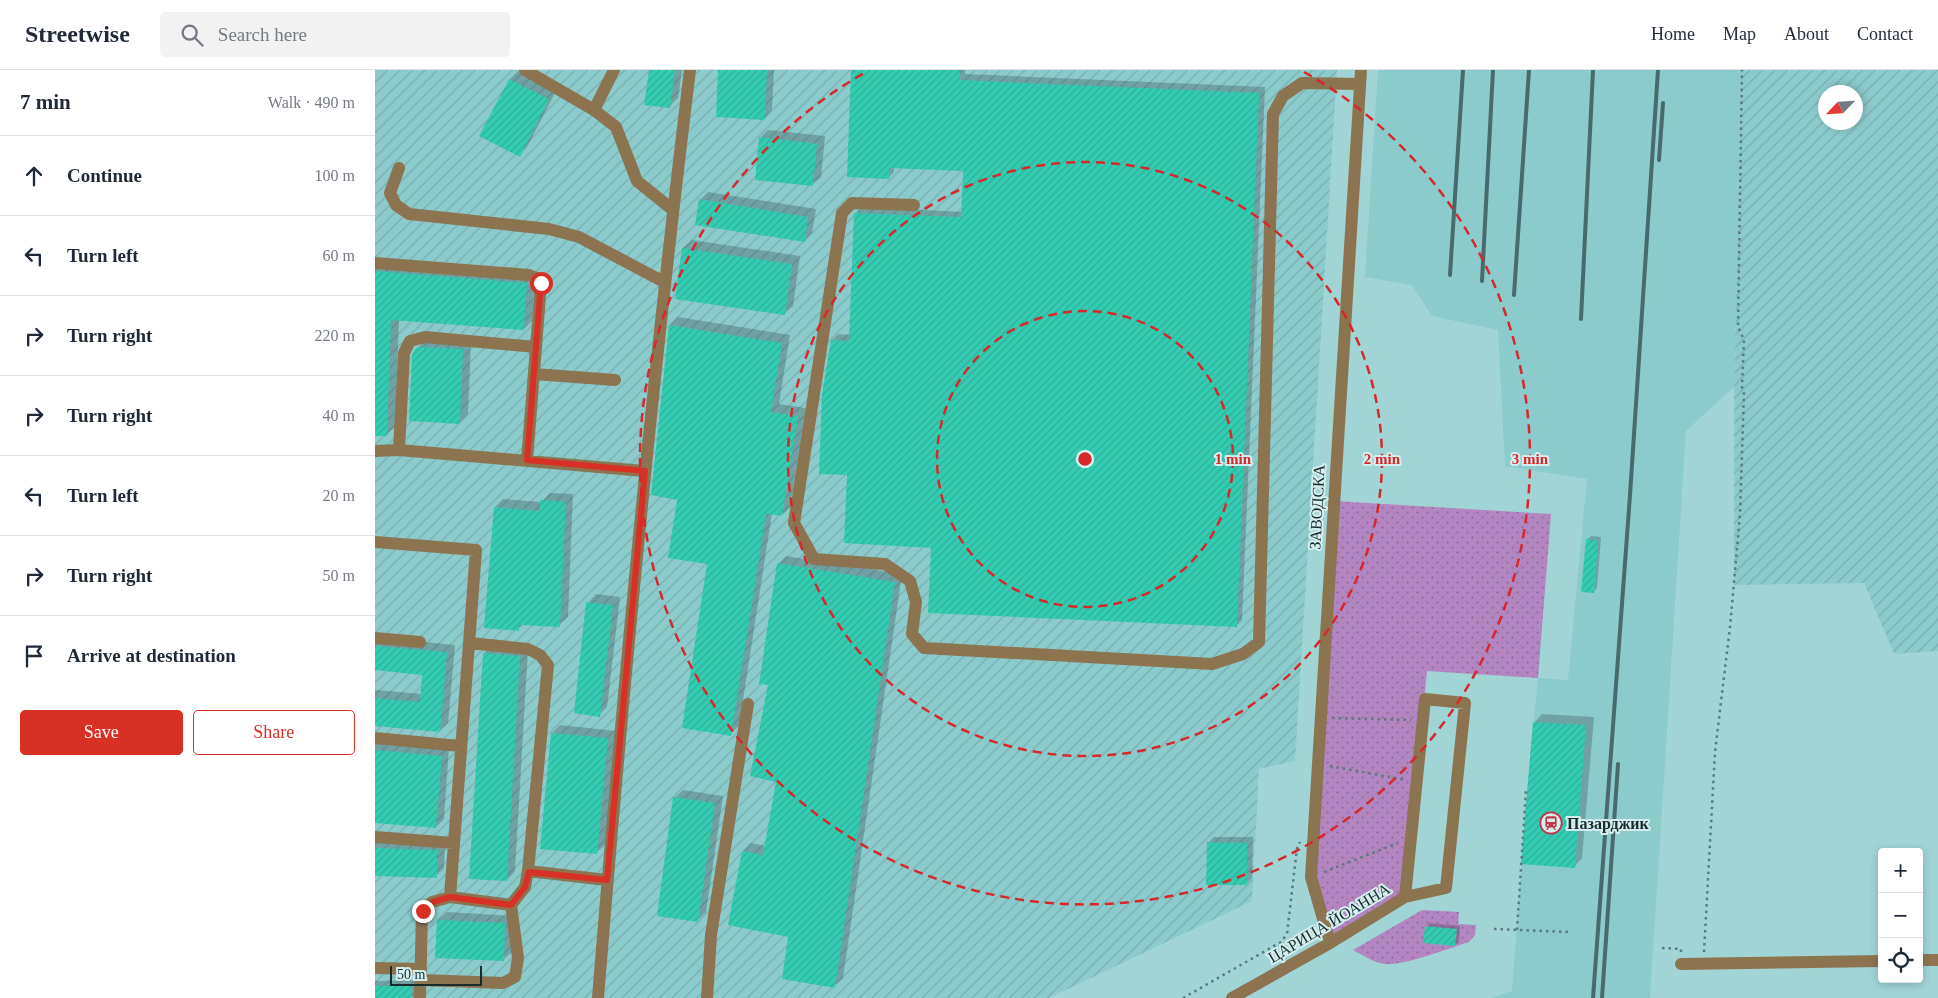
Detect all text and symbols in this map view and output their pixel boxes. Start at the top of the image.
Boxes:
search box [160,12,510,57]
text: Streetwise [25,21,130,47]
icon: search [178,21,206,49]
text: Search here [218,24,307,45]
text: Home [1651,24,1695,44]
text: Map [1723,24,1756,44]
text: About [1784,24,1829,44]
text: Contact [1857,24,1913,44]
north arrow [1818,85,1863,130]
text: 7 min [20,90,71,114]
text: Walk · 490 m [268,94,355,111]
icon: ahead [20,162,48,190]
text: Continue [67,165,142,186]
text: 100 m [315,167,355,184]
icon: left [20,242,48,270]
text: Turn left [67,245,139,266]
text: 60 m [323,247,355,264]
route start [530,272,553,295]
icon: right [20,322,48,350]
text: Turn right [67,325,152,346]
text: 220 m [315,327,355,344]
icon: right [20,402,48,430]
text: Turn right [67,405,152,426]
text: 40 m [323,407,355,424]
centre of rings [1076,450,1094,468]
text: 1 min [1215,451,1252,467]
text: 2 min [1364,451,1401,467]
text: 3 min [1512,451,1549,467]
street label: ЗАВОДСКА [1306,464,1329,550]
icon: left [20,482,48,510]
text: Turn left [67,485,139,506]
text: 20 m [323,487,355,504]
icon: right [20,562,48,590]
text: Turn right [67,565,152,586]
text: 50 m [323,567,355,584]
icon: arrive [20,642,48,670]
text: Arrive at destination [67,645,236,666]
button: Save [20,710,183,755]
button: Share [193,710,355,755]
station icon: Пазарджик [1539,811,1563,835]
place label: Пазарджик [1567,815,1649,833]
map controls [1878,848,1923,983]
button: + [1878,848,1923,893]
street label: ЦАРИЦА ЙОАННА [1264,879,1394,967]
button: − [1878,893,1923,938]
route end [412,900,435,923]
button: locate [1878,938,1923,983]
scale bar [390,963,483,986]
text: 50 m [397,967,425,982]

